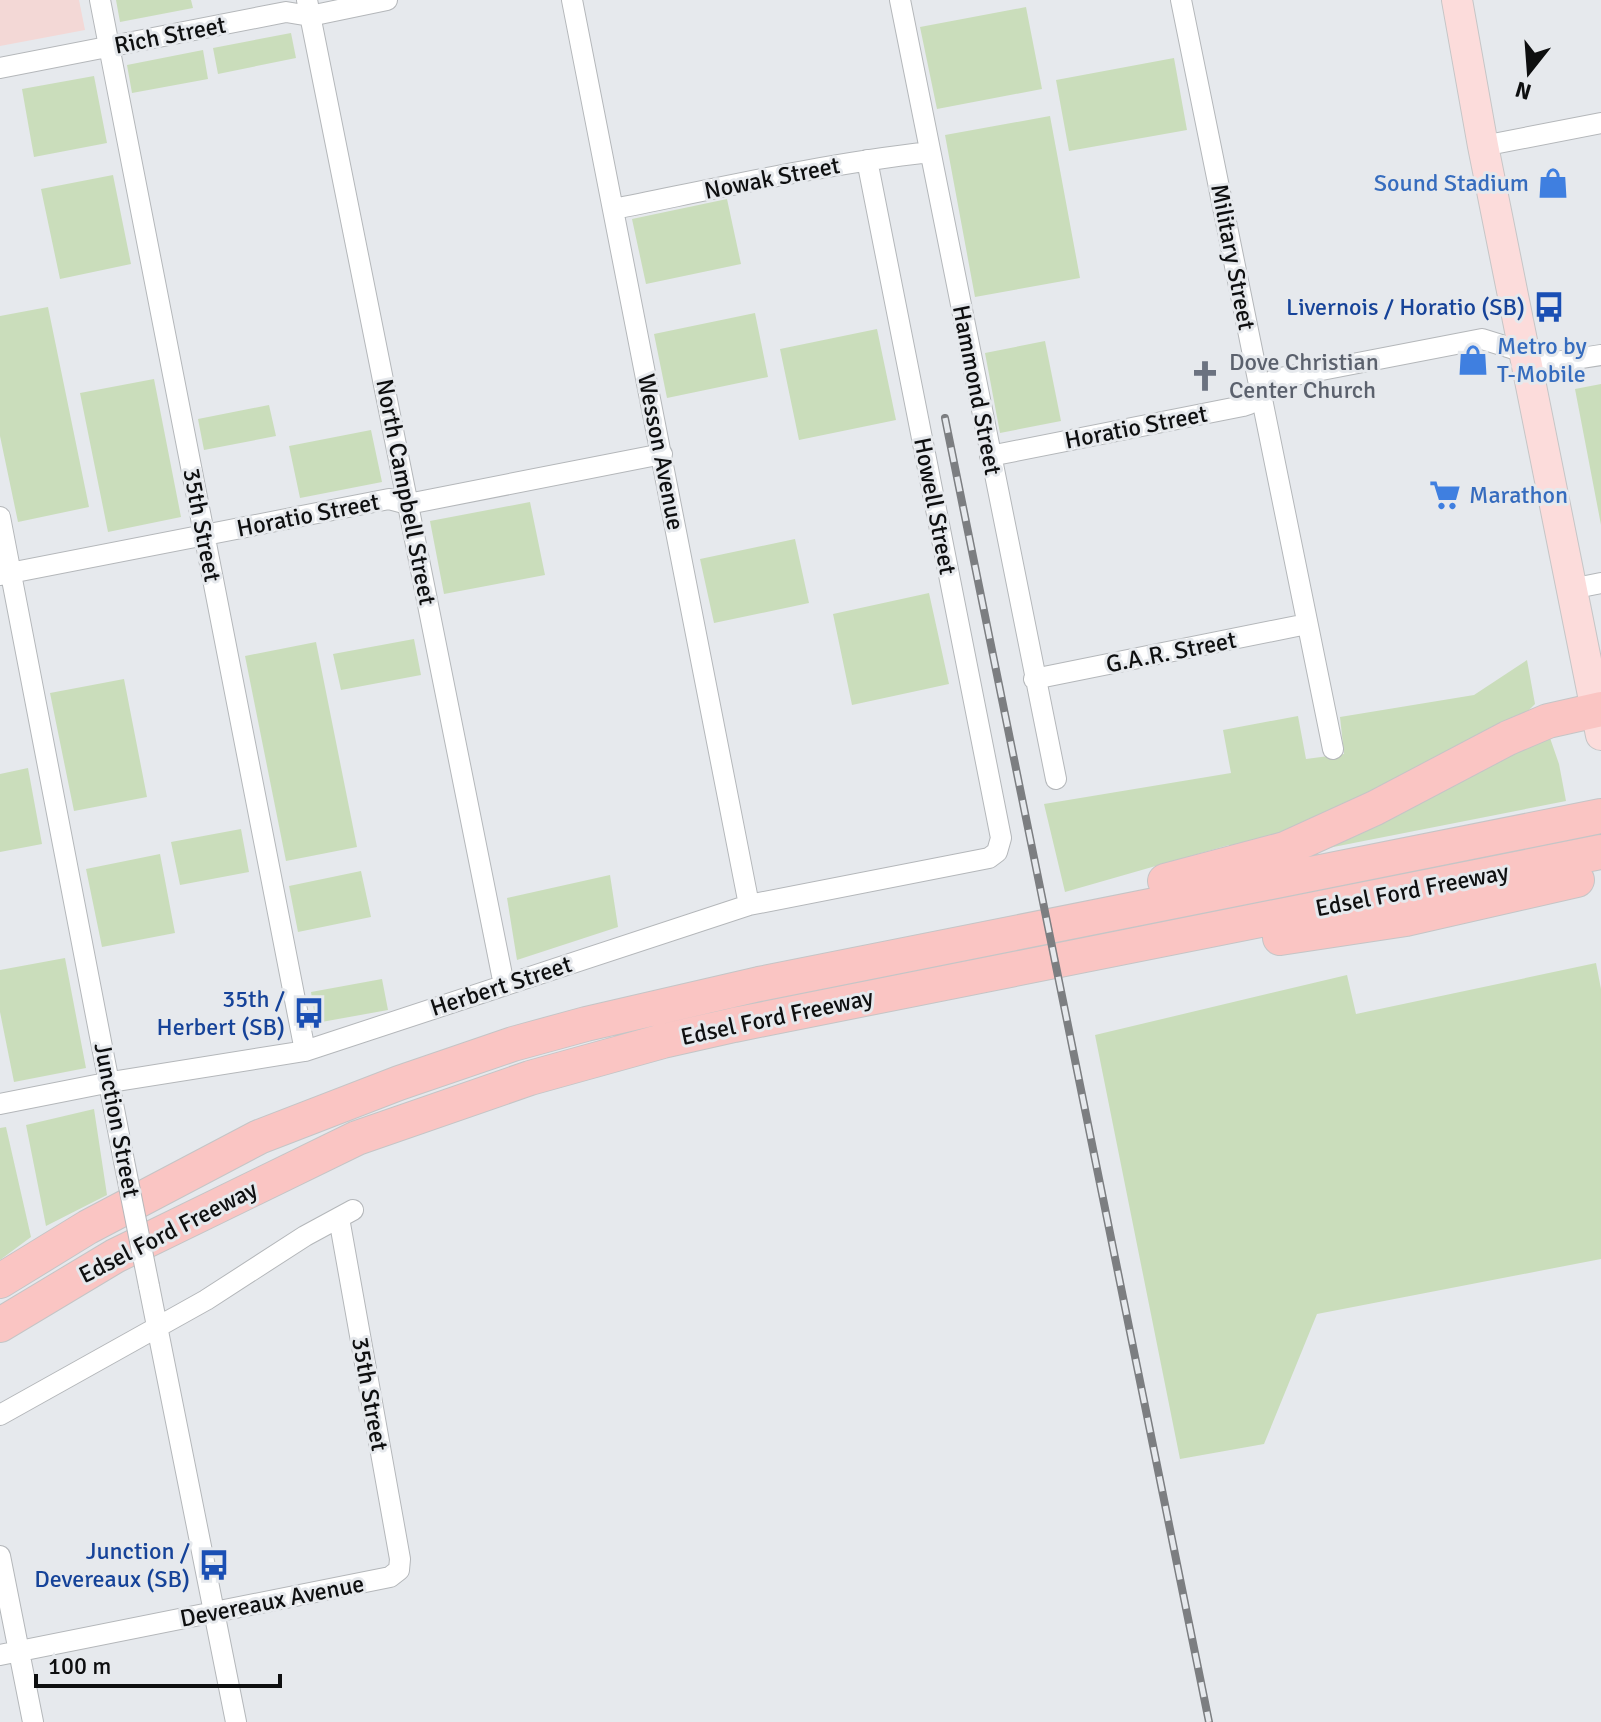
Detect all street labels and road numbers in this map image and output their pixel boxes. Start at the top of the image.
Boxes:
street label: Rich Street [112,9,228,61]
street label: Nowak Street [702,150,842,206]
street label: Military Street [1204,181,1262,333]
street label: Hammond Street [946,302,1008,478]
street label: Wesson Avenue [631,371,691,533]
street label: North Campbell Street [369,376,443,608]
street label: Horatio Street [1062,398,1210,456]
street label: Howell Street [907,435,963,577]
street label: 35th Street [176,466,228,584]
street label: Horatio Street [234,486,382,544]
street label: G.A.R. Street [1103,625,1239,679]
street label: Edsel Ford Freeway [1313,857,1511,923]
street label: Herbert Street [426,949,576,1023]
street label: Edsel Ford Freeway [678,982,876,1052]
street label: Junction Street [87,1040,147,1200]
street label: Edsel Ford Freeway [74,1174,262,1290]
street label: 35th Street [345,1335,395,1453]
street label: Devereaux Avenue [177,1568,367,1634]

